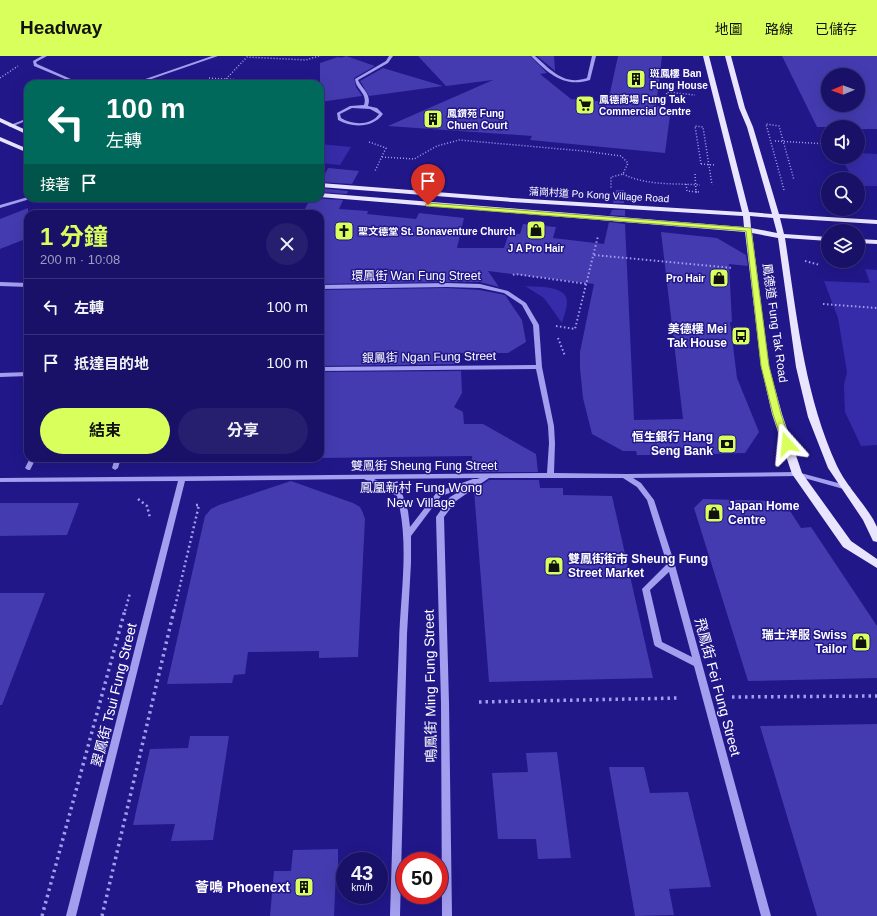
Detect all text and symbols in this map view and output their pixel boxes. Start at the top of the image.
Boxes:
text: Headway [20,17,102,38]
text: 地圖 [715,21,743,37]
text: 路線 [765,21,793,37]
text: 已儲存 [815,21,857,37]
building icon: 斑鳳樓 Ban Fung House [625,68,647,90]
place label: 斑鳳樓 Ban Fung House [650,68,708,91]
north arrow [821,68,865,112]
map controls [821,68,865,268]
text: 100 m [106,93,185,124]
supermarket icon: 鳳德商場 Fung Tak Commercial Centre [574,94,596,116]
place label: 鳳德商場 Fung Tak Commercial Centre [599,94,691,117]
icon: left [40,96,92,148]
building icon: 鳳鑽苑 Fung Chuen Court [422,108,444,130]
place label: 鳳鑽苑 Fung Chuen Court [447,108,508,131]
button: sound [821,120,865,164]
text: 左轉 [106,131,142,151]
pin [411,164,445,205]
icon: arrive [417,170,439,192]
icon: arrive [78,172,100,194]
button: search [821,172,865,216]
text: 接著 [40,176,70,193]
street label: 蒲崗村道 Po Kong Village Road [529,186,669,204]
shop icon: J A Pro Hair [525,219,547,241]
church icon: 聖文德堂 St. Bonaventure Church [333,220,355,242]
text: 1 分鐘 [40,223,108,250]
button: close [266,223,308,265]
button: layers [821,224,865,268]
place label: 聖文德堂 St. Bonaventure Church [358,226,515,237]
place label: J A Pro Hair [508,243,564,254]
text: 200 m · 10:08 [40,252,120,267]
street label: 鳳德道 Fung Tak Road [760,262,790,384]
shop icon: Pro Hair [708,267,730,289]
street label: 環鳳街 Wan Fung Street [351,269,481,283]
place label: Pro Hair [666,273,705,284]
icon: left [40,296,62,318]
text: 100 m [266,298,308,315]
text: 左轉 [74,299,104,316]
place label: 美德樓 Mei Tak House [667,322,727,350]
bus stop icon: 美德樓 Mei Tak House [730,325,752,347]
street label: 銀鳳街 Ngan Fung Street [362,349,497,365]
icon: arrive [40,352,62,374]
text: 100 m [266,354,308,371]
text: 抵達目的地 [74,355,149,372]
button: 結束 [40,408,170,454]
button: 分享 [178,408,308,454]
position arrow [766,423,808,465]
place label: 恒生銀行 Hang Seng Bank [632,430,713,458]
bank icon: 恒生銀行 Hang Seng Bank [716,433,738,455]
street label: 雙鳳街 Sheung Fung Street [351,459,498,473]
district label: 鳳凰新村 Fung Wong New Village [360,480,482,510]
place label: Japan Home Centre [728,499,800,527]
shop icon: Japan Home Centre [703,502,725,524]
place label: 雙鳳街街市 Sheung Fung Street Market [568,552,708,580]
shop icon: 雙鳳街街市 Sheung Fung Street Market [543,555,565,577]
street label: 鳴鳳街 Ming Fung Street [421,609,439,763]
street label: 飛鳳街 Fei Fung Street [692,616,744,758]
street label: 翠鳳街 Tsui Fung Street [88,621,140,769]
place label: 瑞士洋服 Swiss Tailor [762,628,847,656]
shop icon: 瑞士洋服 Swiss Tailor [850,631,872,653]
speed limit sign: 50 [396,852,448,904]
text: 43 [351,862,373,884]
building icon: 薈鳴 Phoenext [293,876,315,898]
place label: 薈鳴 Phoenext [195,879,290,895]
text: km/h [351,882,373,893]

